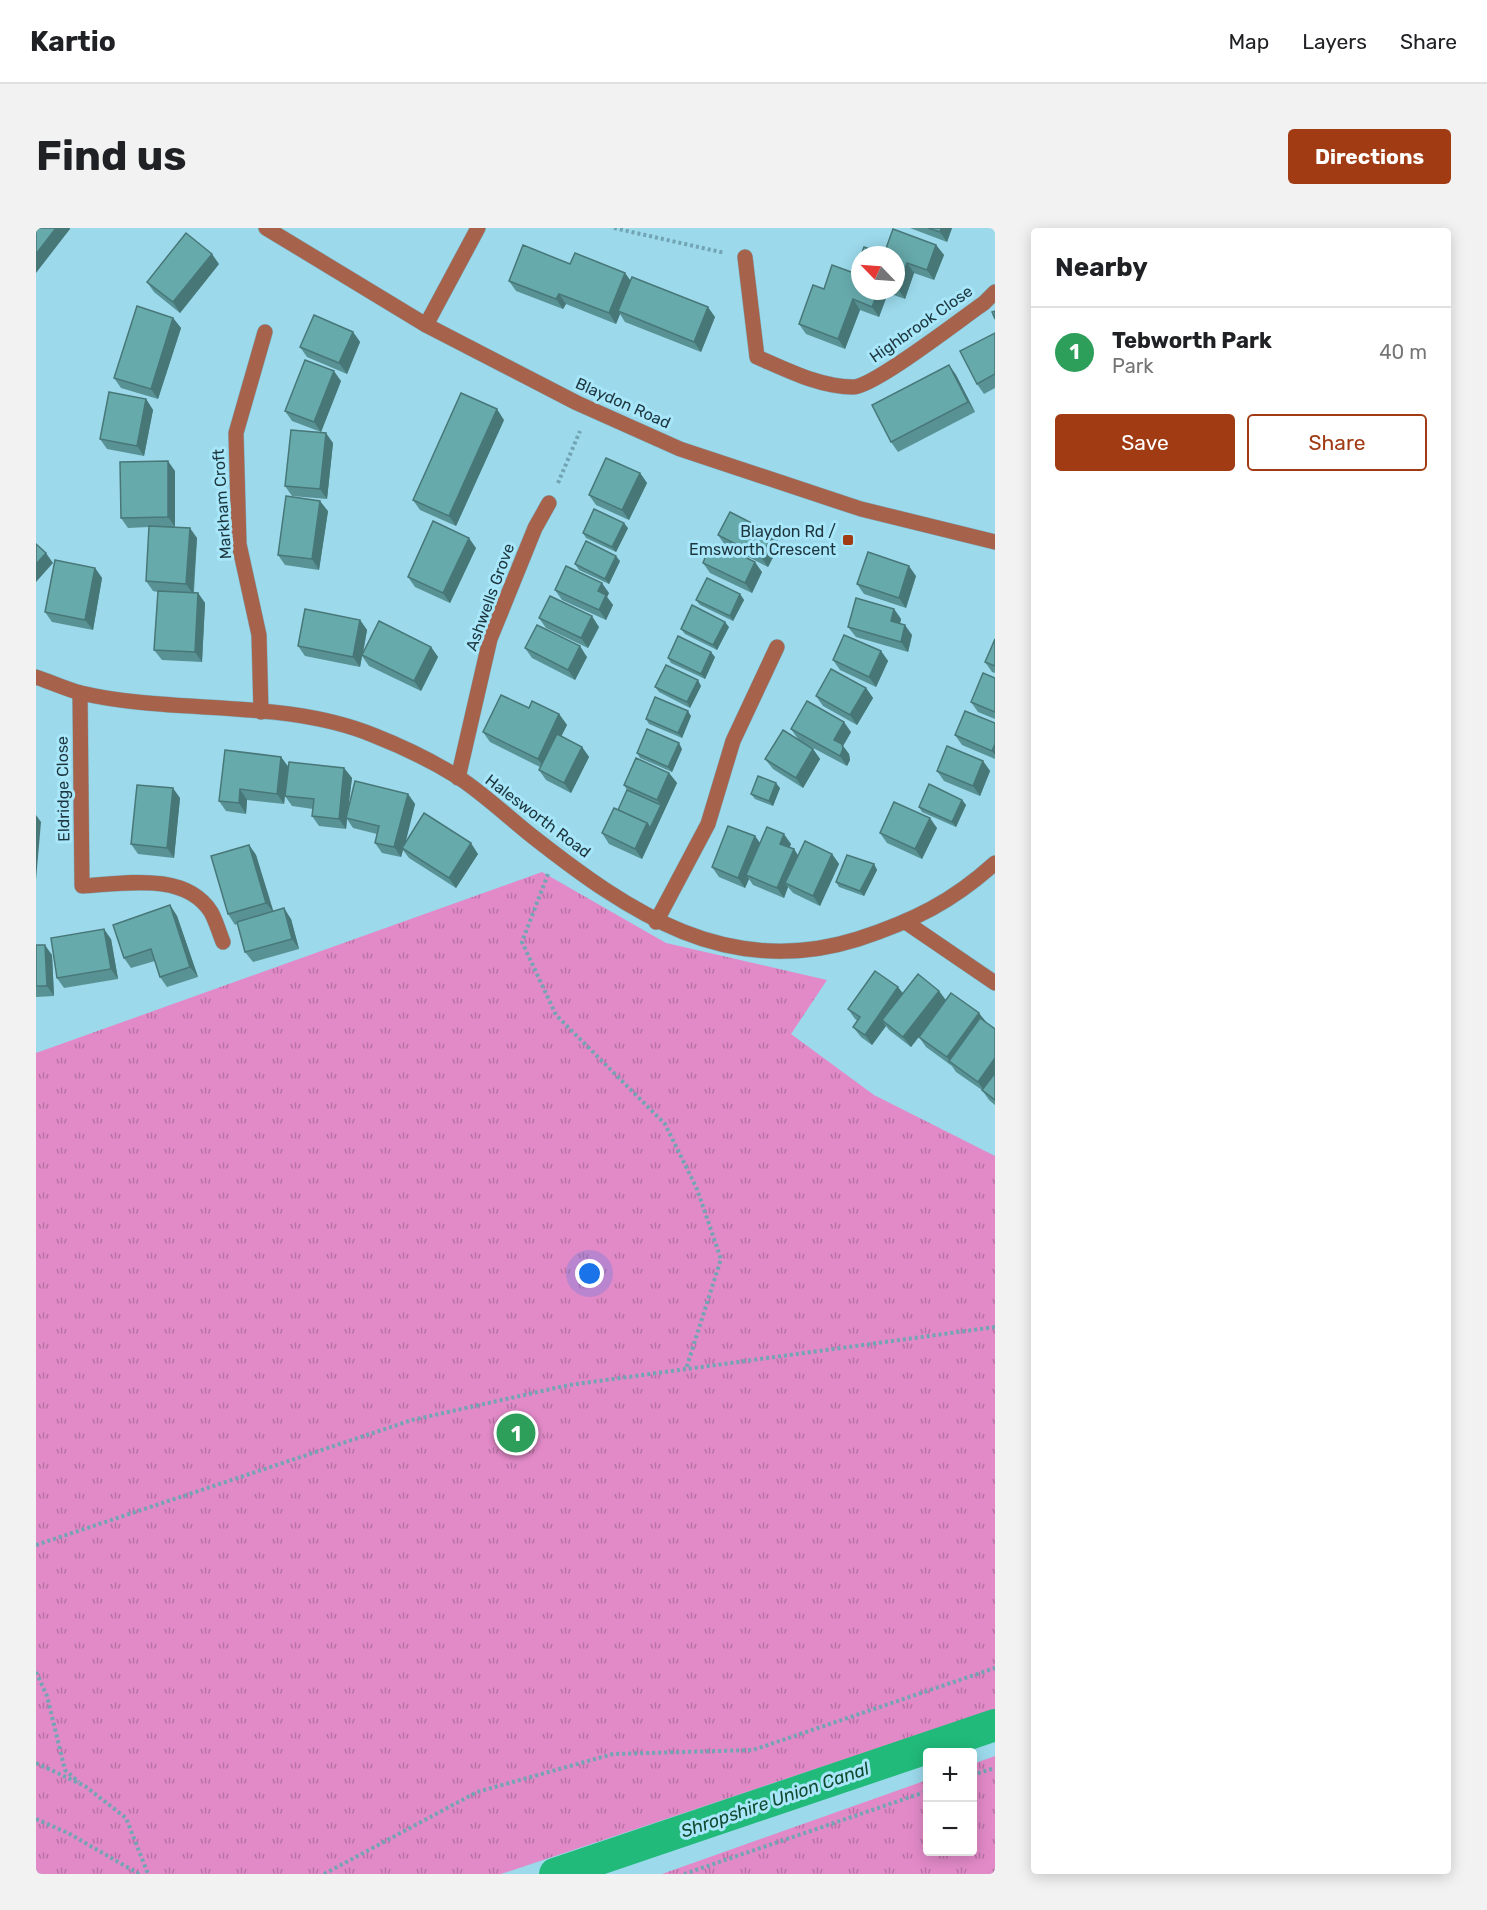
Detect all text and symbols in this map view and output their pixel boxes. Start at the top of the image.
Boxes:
text: Kartio [30,25,116,58]
text: Map [1228,29,1269,54]
text: Layers [1302,29,1367,54]
text: Share [1400,29,1457,54]
button: Directions [1288,129,1451,184]
text: Find us [36,131,187,181]
north arrow [851,246,905,300]
text: Nearby [1055,252,1148,283]
street label: Highbrook Close [866,281,976,367]
text: Tebworth Park [1112,327,1272,354]
text: 1 [1070,340,1079,364]
text: 40 m [1379,340,1427,364]
text: Park [1112,354,1154,378]
street label: Blaydon Road [573,374,673,432]
button: Save [1055,414,1235,471]
button: Share [1247,414,1427,471]
street label: Markham Croft [209,448,235,560]
place label: Blaydon Rd / Emsworth Crescent [689,522,836,559]
marker: Blaydon Rd / Emsworth Crescent [841,533,855,547]
street label: Ashwells Grove [462,541,518,653]
street label: Eldridge Close [53,736,73,842]
street label: Halesworth Road [482,770,594,862]
your location [575,1259,604,1288]
pin: 1 [496,1410,536,1456]
map controls [923,1748,977,1856]
button: + [923,1748,977,1802]
water label: Shropshire Union Canal [678,1757,873,1843]
button: − [923,1802,977,1856]

